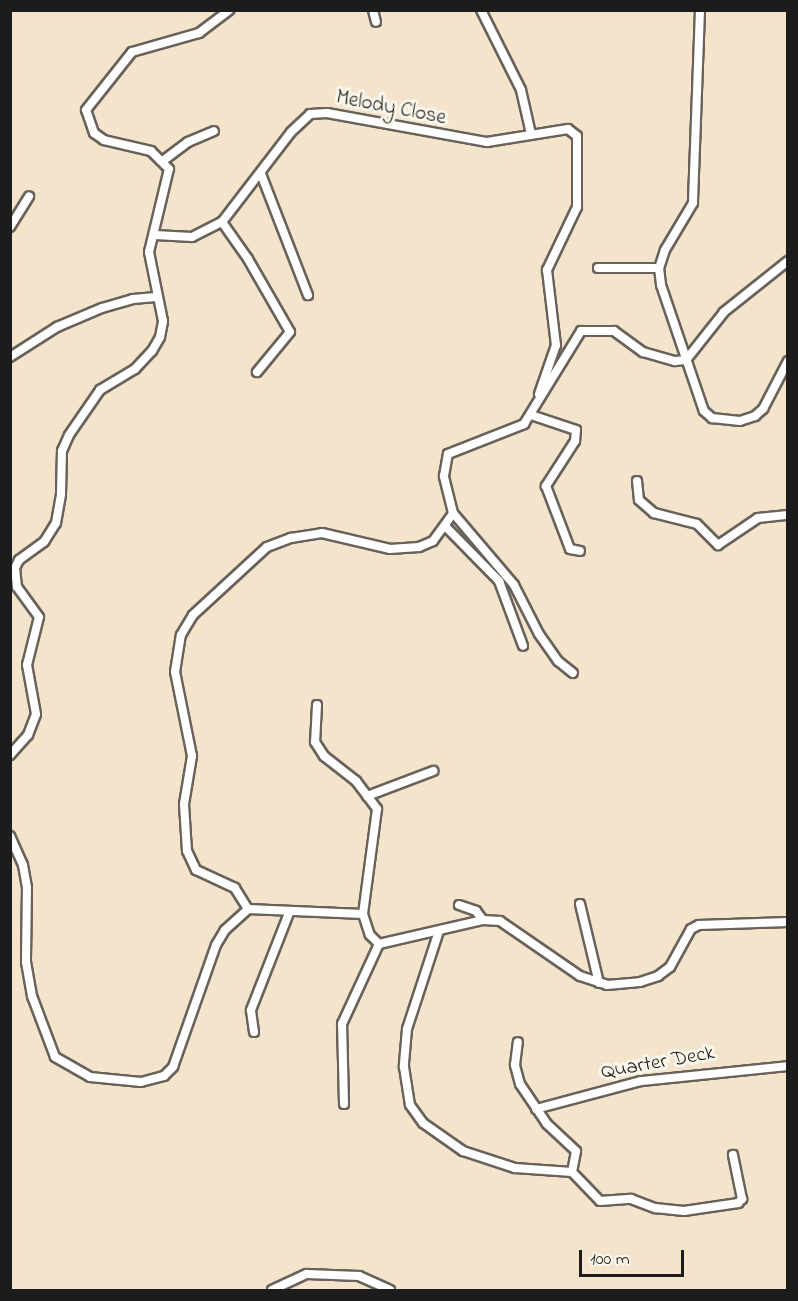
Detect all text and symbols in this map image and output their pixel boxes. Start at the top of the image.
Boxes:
street label: Melody Close [334,85,448,131]
street label: Quarter Deck [599,1041,717,1085]
scale bar [582,1238,687,1276]
text: 100 m [590,1247,630,1273]

